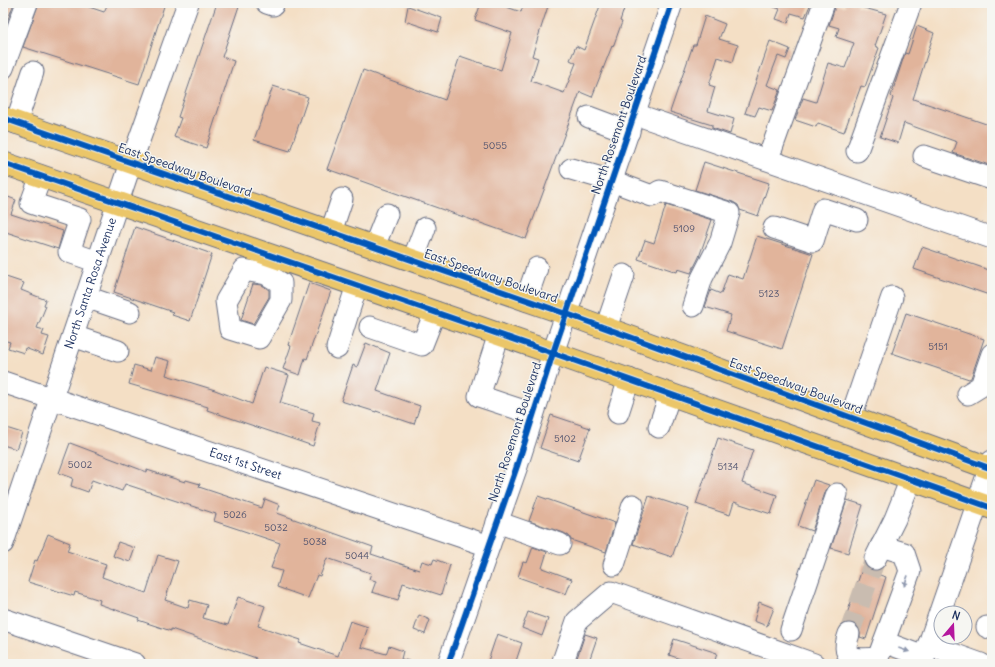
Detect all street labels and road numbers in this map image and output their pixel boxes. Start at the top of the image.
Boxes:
street label: North Rosemont Boulevard [588,53,649,196]
street label: East Speedway Boulevard [116,140,254,200]
street label: North Santa Rosa Avenue [61,216,119,351]
street label: East Speedway Boulevard [422,246,560,306]
street label: East Speedway Boulevard [727,354,865,417]
street label: North Rosemont Boulevard [485,360,544,504]
street label: East 1st Street [208,444,284,483]

